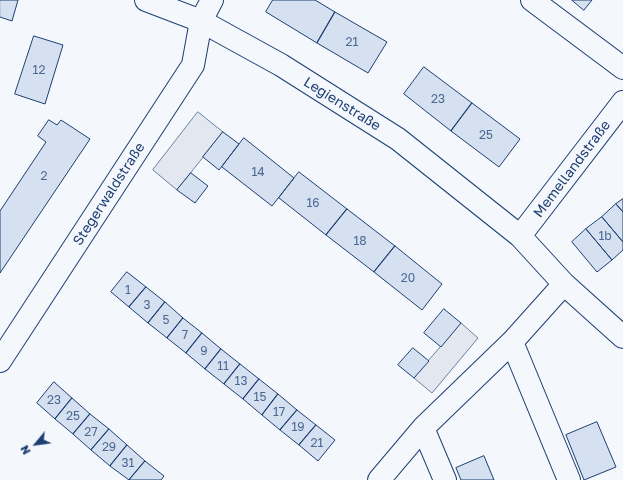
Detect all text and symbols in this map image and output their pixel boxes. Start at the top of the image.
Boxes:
house number: 21 [346,35,358,49]
house number: 12 [33,63,45,77]
street label: Legienstraße [300,74,384,134]
house number: 23 [431,92,445,106]
street label: Memellandstraße [530,117,614,221]
house number: 25 [479,128,493,142]
street label: Stegerwaldstraße [69,139,149,249]
house number: 14 [251,165,265,179]
house number: 2 [41,169,47,183]
house number: 16 [306,196,320,210]
house number: 1b [598,229,612,243]
house number: 18 [353,234,367,248]
house number: 20 [401,271,415,285]
house number: 1 [125,283,131,297]
house number: 3 [143,298,151,312]
house number: 5 [163,313,169,327]
house number: 7 [182,328,188,342]
house number: 9 [200,344,208,358]
house number: 11 [217,359,229,373]
house number: 13 [235,374,247,388]
house number: 15 [254,390,266,404]
house number: 23 [47,393,61,407]
house number: 17 [273,405,285,419]
house number: 25 [66,409,80,423]
house number: 19 [291,420,305,434]
north arrow [16,424,56,464]
house number: 27 [84,425,98,439]
house number: 21 [311,436,323,450]
house number: 29 [102,440,116,454]
text: N [17,443,33,457]
house number: 31 [122,456,134,470]

